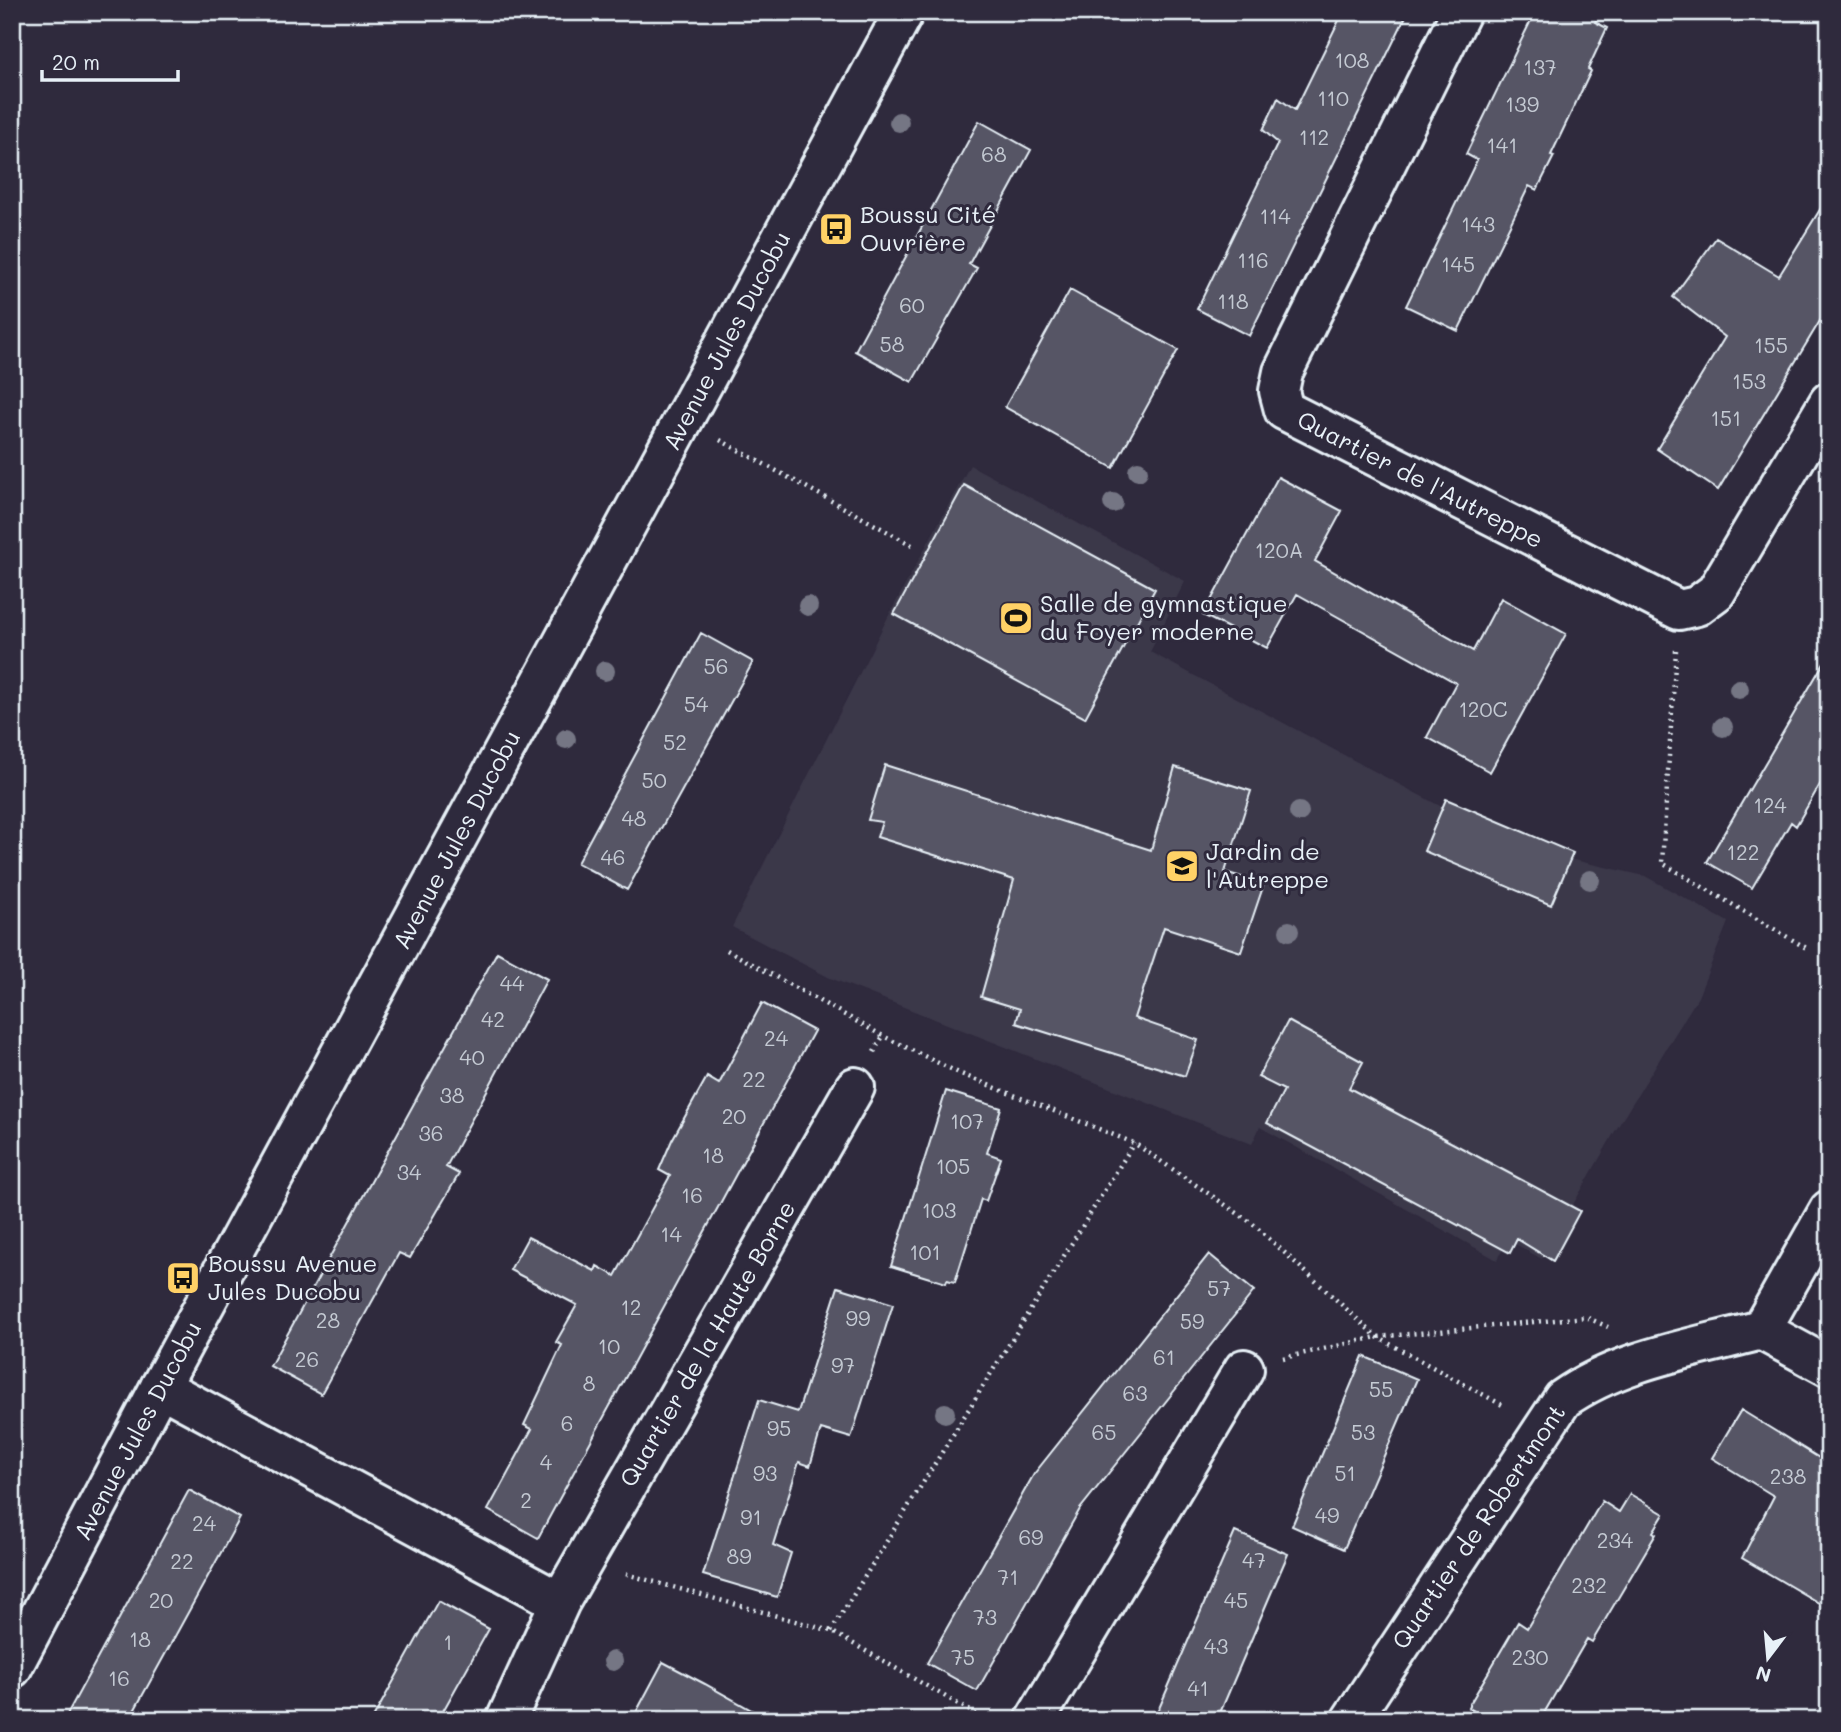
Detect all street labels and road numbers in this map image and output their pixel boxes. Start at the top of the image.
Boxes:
street label: Avenue Jules Ducobu [655,225,797,455]
street label: Quartier de l'Autreppe [1292,403,1549,554]
street label: Avenue Jules Ducobu [385,724,527,954]
street label: Quartier de la Haute Borne [612,1195,801,1492]
street label: Avenue Jules Ducobu [66,1315,208,1545]
street label: Quartier de Robertmont [1384,1398,1571,1655]

